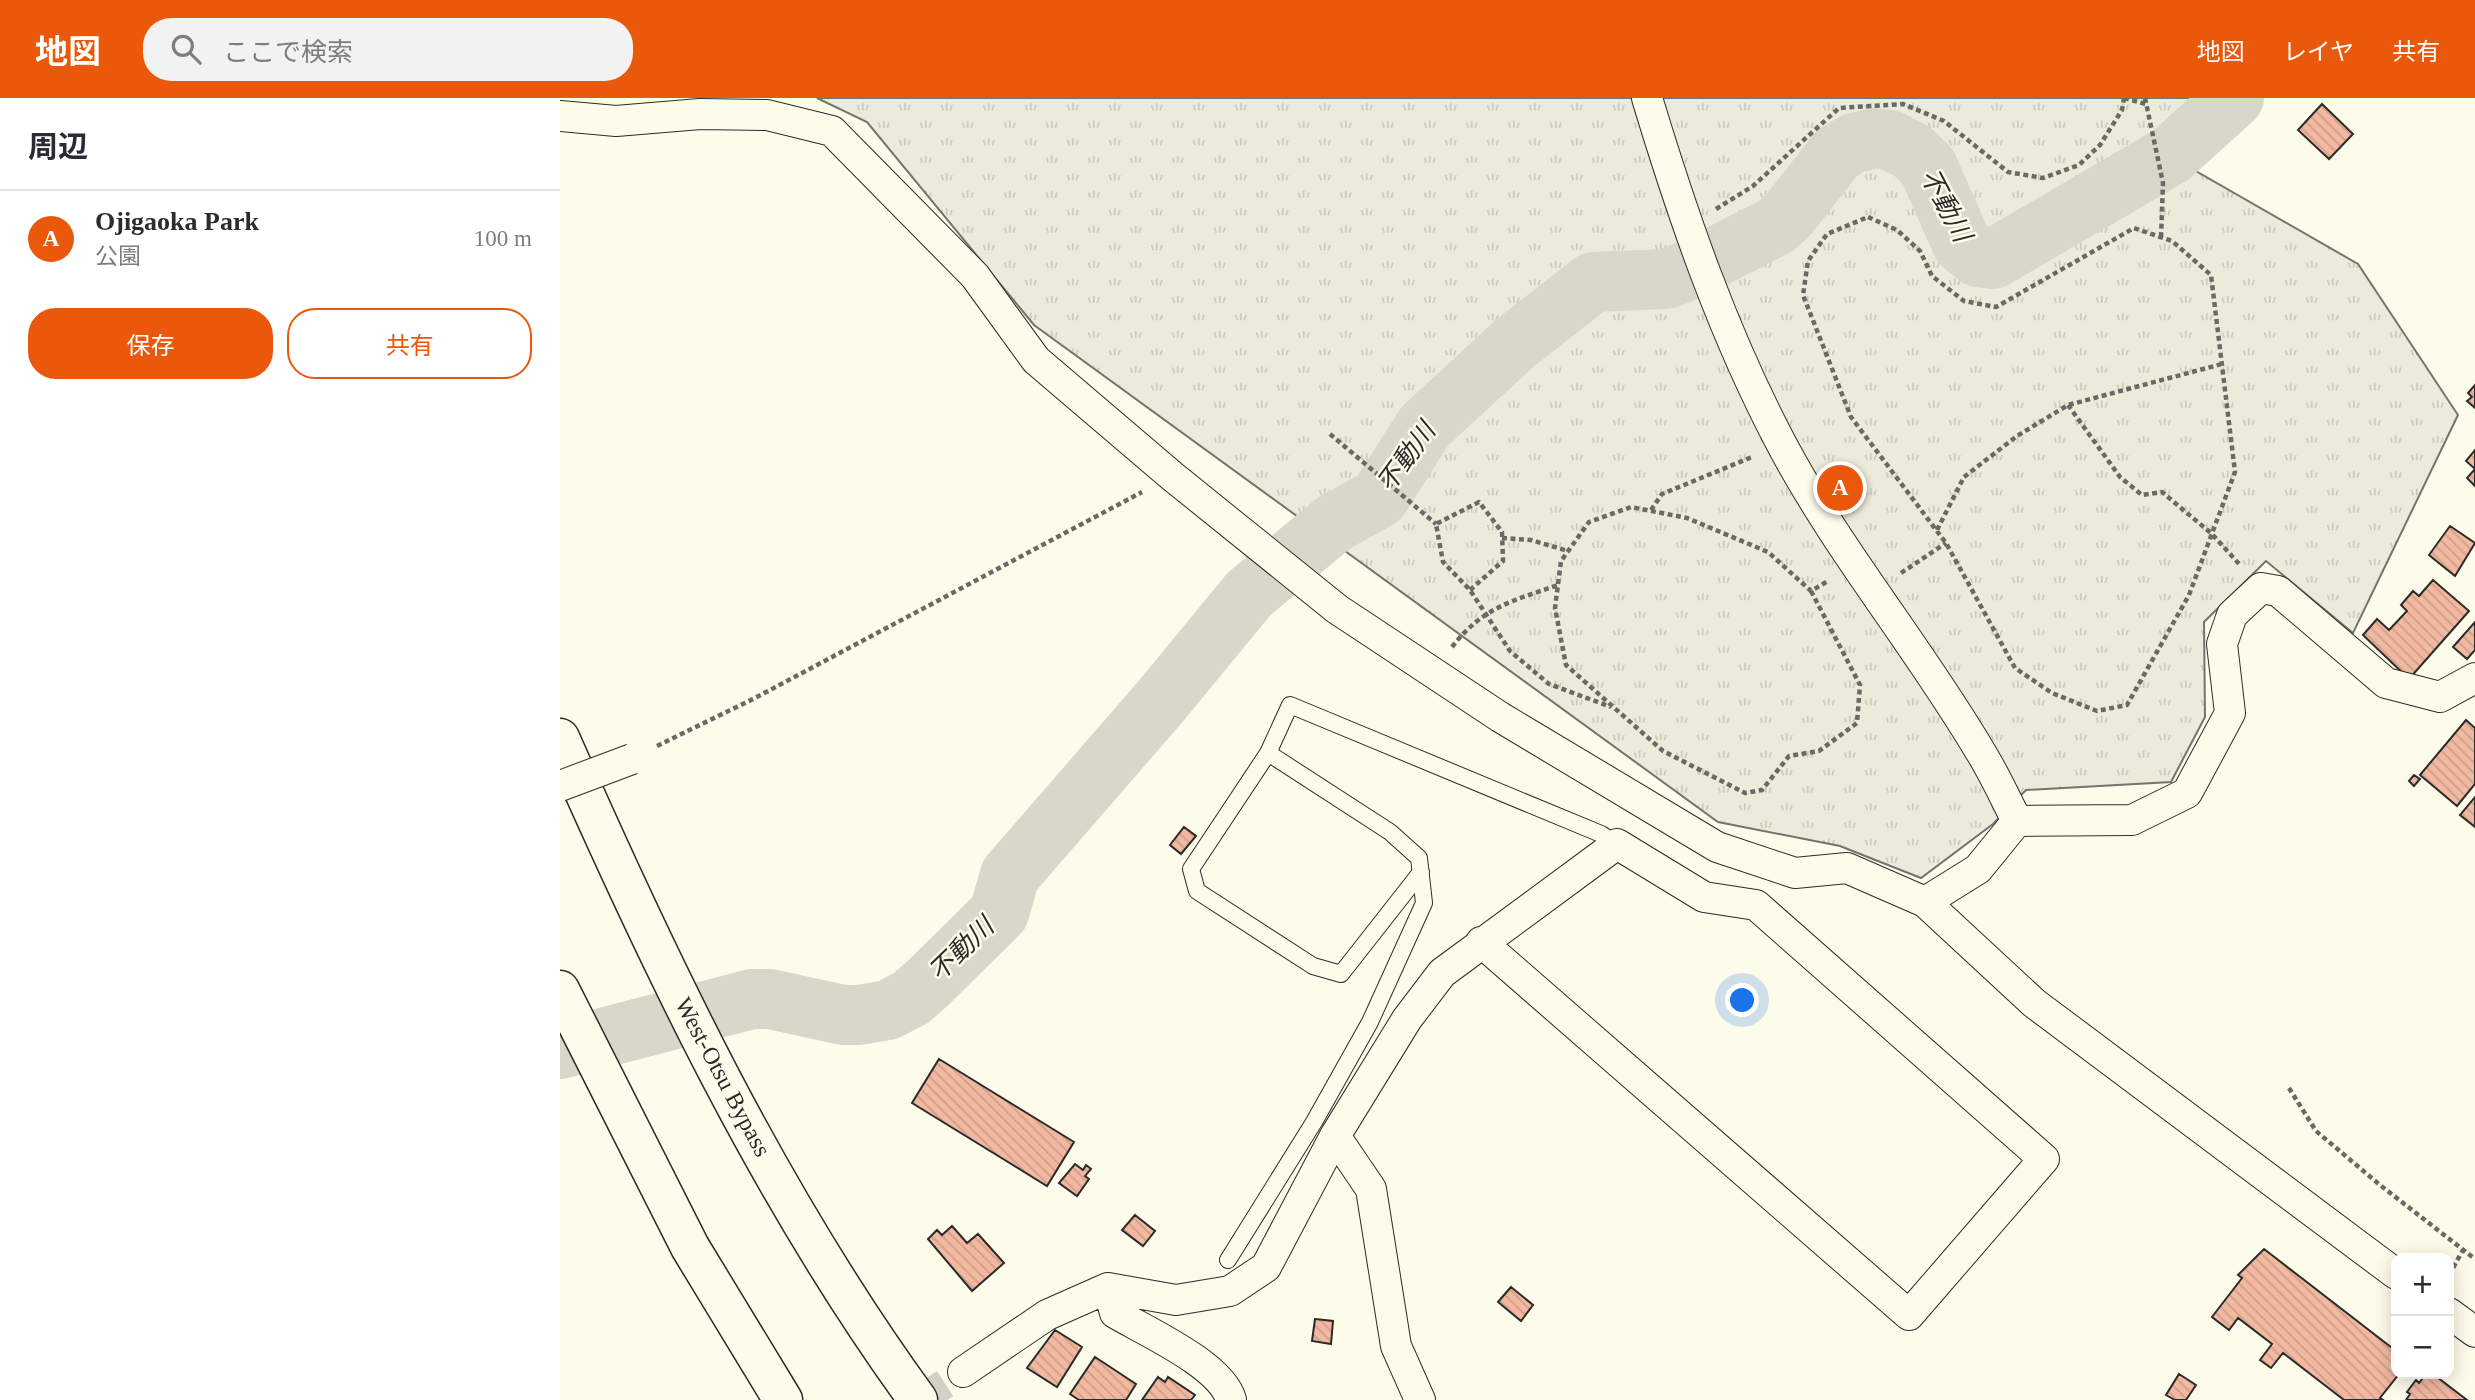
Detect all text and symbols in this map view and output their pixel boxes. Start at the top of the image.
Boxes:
search box [143,18,633,81]
icon: search [167,30,205,68]
text: 地図 [35,34,101,70]
text: ここで検索 [223,38,353,67]
text: 地図 [2197,39,2245,65]
text: レイヤ [2283,39,2354,65]
text: 共有 [2392,39,2440,65]
text: 周辺 [28,130,88,163]
water label: 不動川 [1914,164,1978,249]
text: Ojigaoka Park [95,207,259,236]
text: A [43,226,59,251]
text: 100 m [474,226,532,251]
text: 公園 [95,244,141,269]
button: 保存 [28,308,273,379]
button: 共有 [287,308,532,379]
water label: 不動川 [1372,415,1443,497]
pin: A [1817,462,1863,514]
water label: 不動川 [923,910,1002,987]
your location [1725,983,1759,1017]
street label: West-Otsu Bypass [670,993,776,1161]
map controls [2391,1253,2454,1379]
button: + [2391,1253,2454,1316]
button: − [2391,1316,2454,1379]

